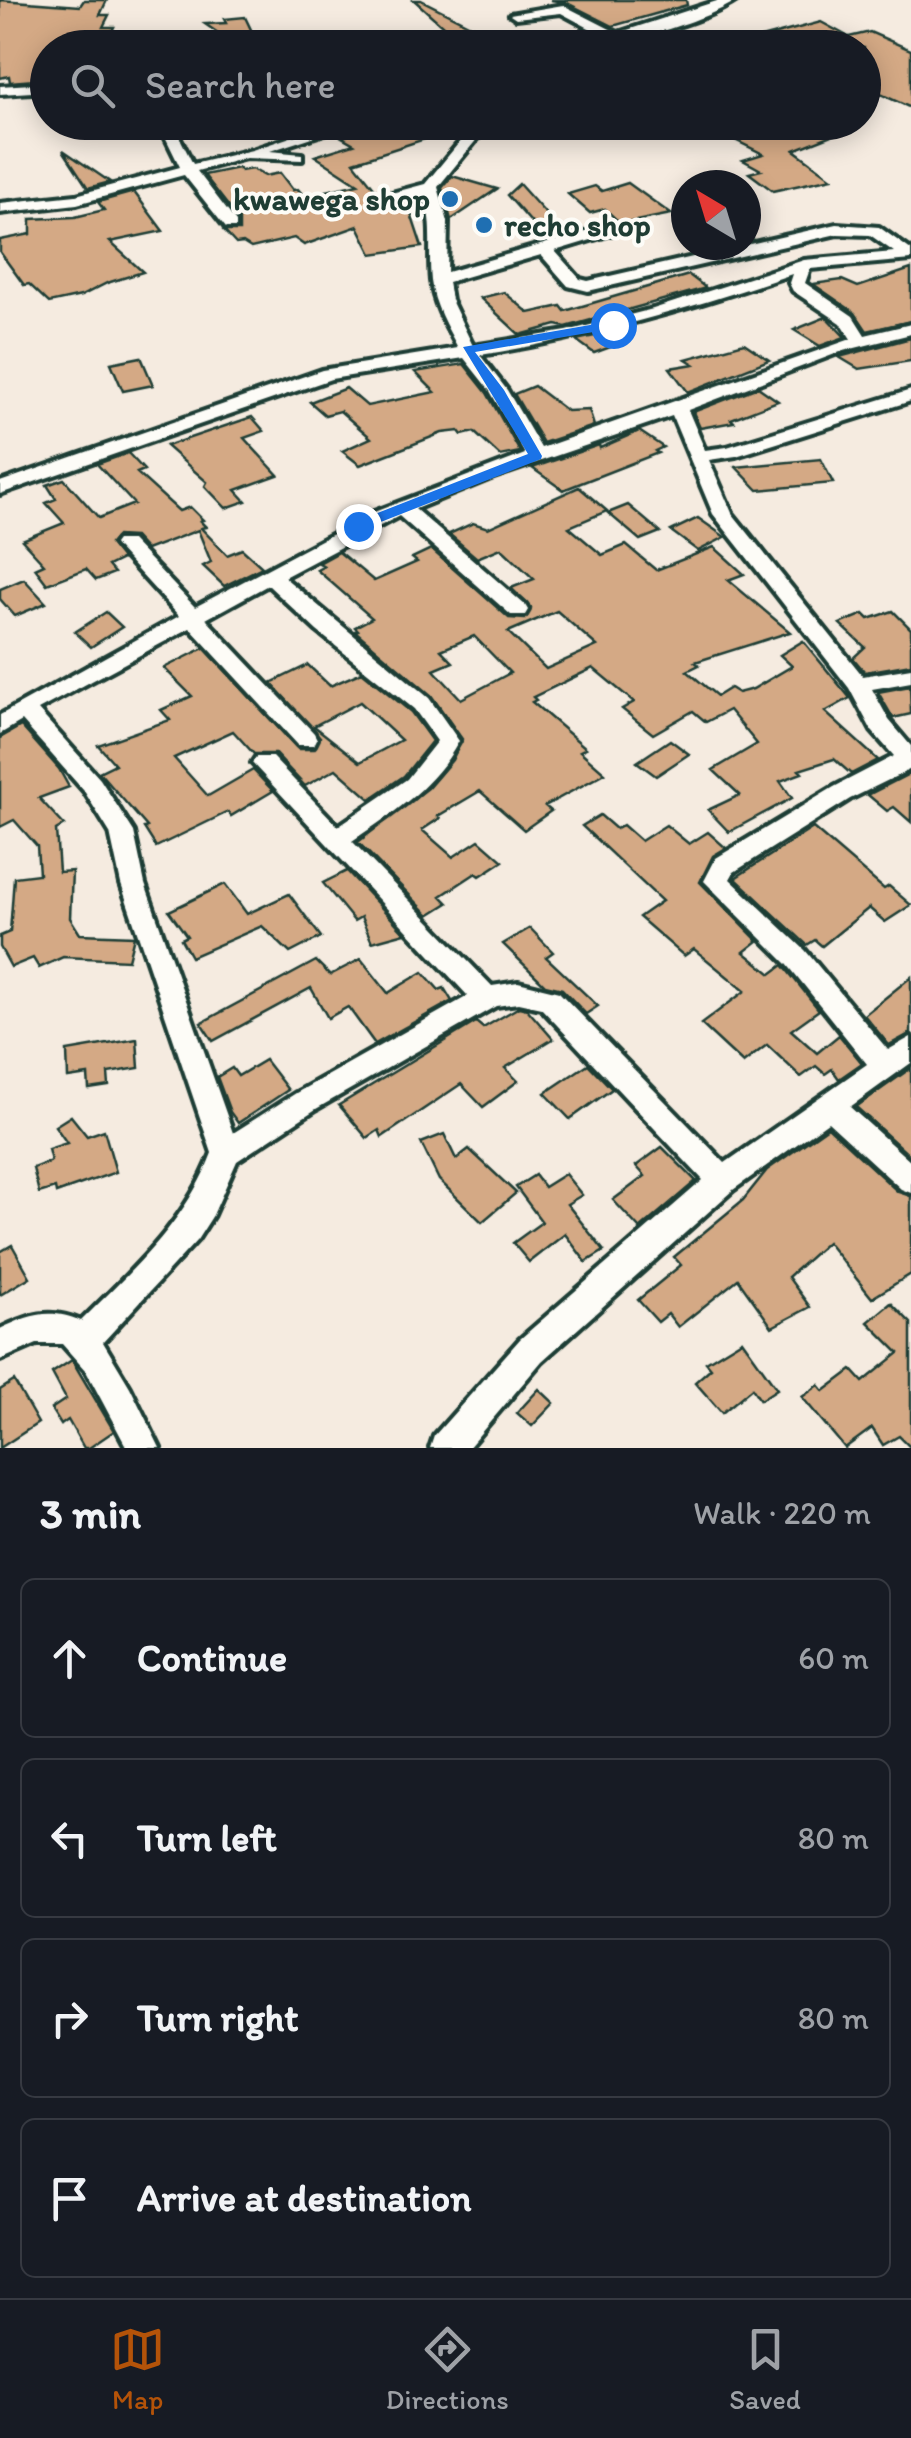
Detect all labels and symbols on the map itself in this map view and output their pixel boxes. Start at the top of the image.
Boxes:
north arrow [671,170,761,260]
place label: kwawega shop [233,180,430,218]
marker: kwawega shop [439,188,461,210]
place label: recho shop [504,206,651,244]
marker: recho shop [473,214,495,236]
route start [591,303,637,349]
route end [336,504,382,550]

